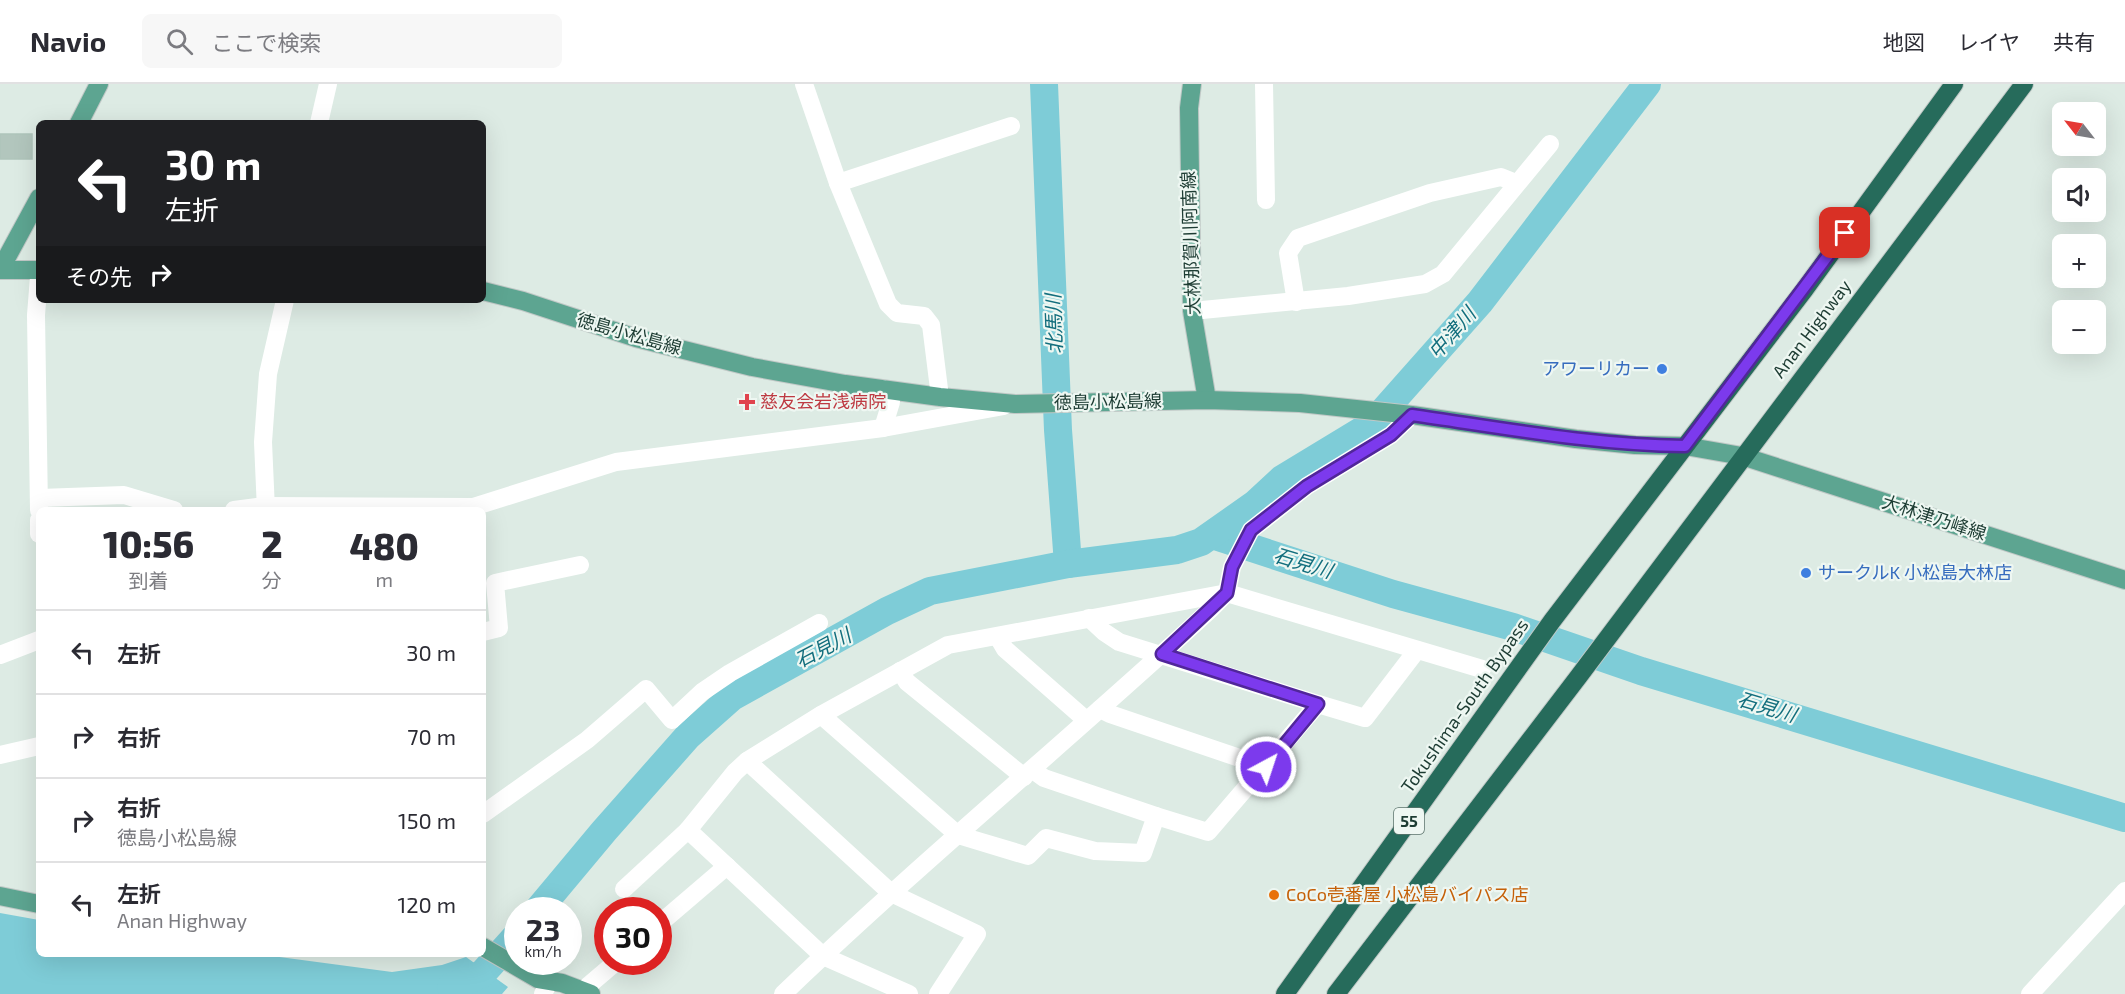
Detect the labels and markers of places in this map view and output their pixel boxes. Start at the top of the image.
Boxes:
pin [1819,207,1870,258]
place label: アワーリカー [1542,357,1650,379]
marker: アワーリカー [1655,362,1669,376]
place label: 慈友会岩浅病院 [760,390,886,412]
marker: 慈友会岩浅病院 [738,393,756,411]
place label: サークルK 小松島大林店 [1818,561,2012,583]
marker: サークルK 小松島大林店 [1799,566,1813,580]
place label: CoCo壱番屋 小松島バイパス店 [1286,883,1529,905]
marker: CoCo壱番屋 小松島バイパス店 [1267,888,1281,902]

